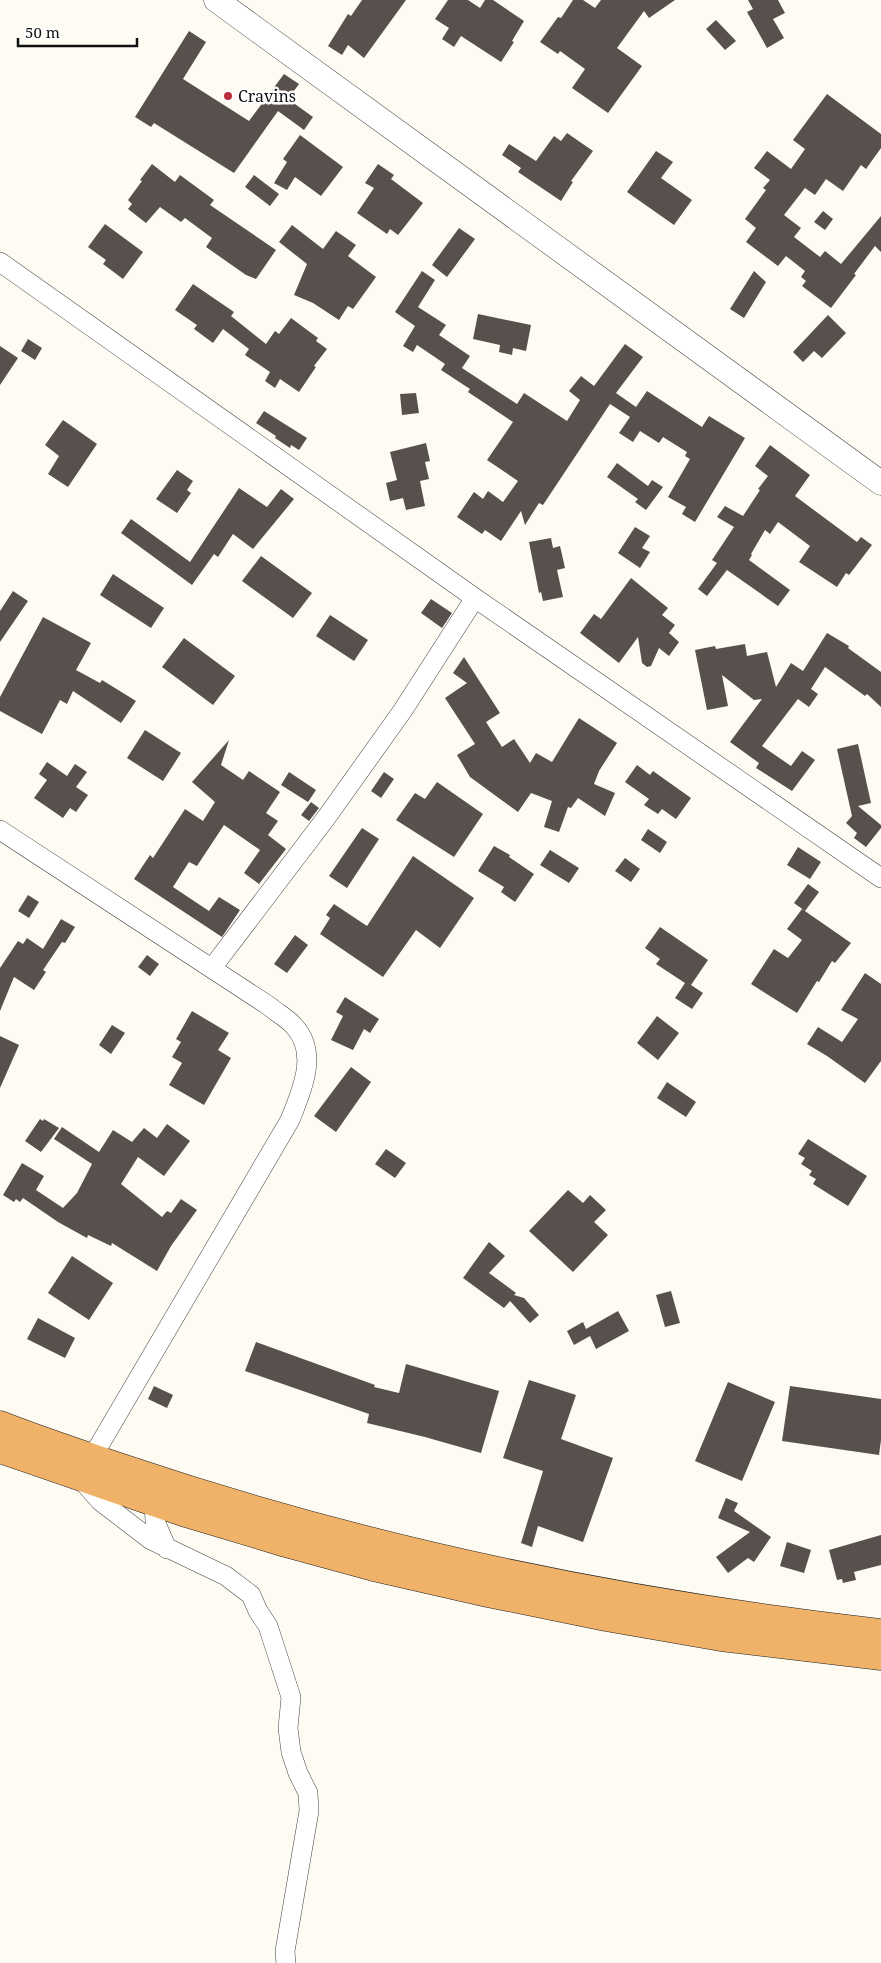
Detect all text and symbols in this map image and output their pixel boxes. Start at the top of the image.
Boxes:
scale bar [18,15,136,47]
text: 50 m [25,22,60,42]
place label: Cravins [238,85,296,107]
marker: Cravins [222,90,234,102]

